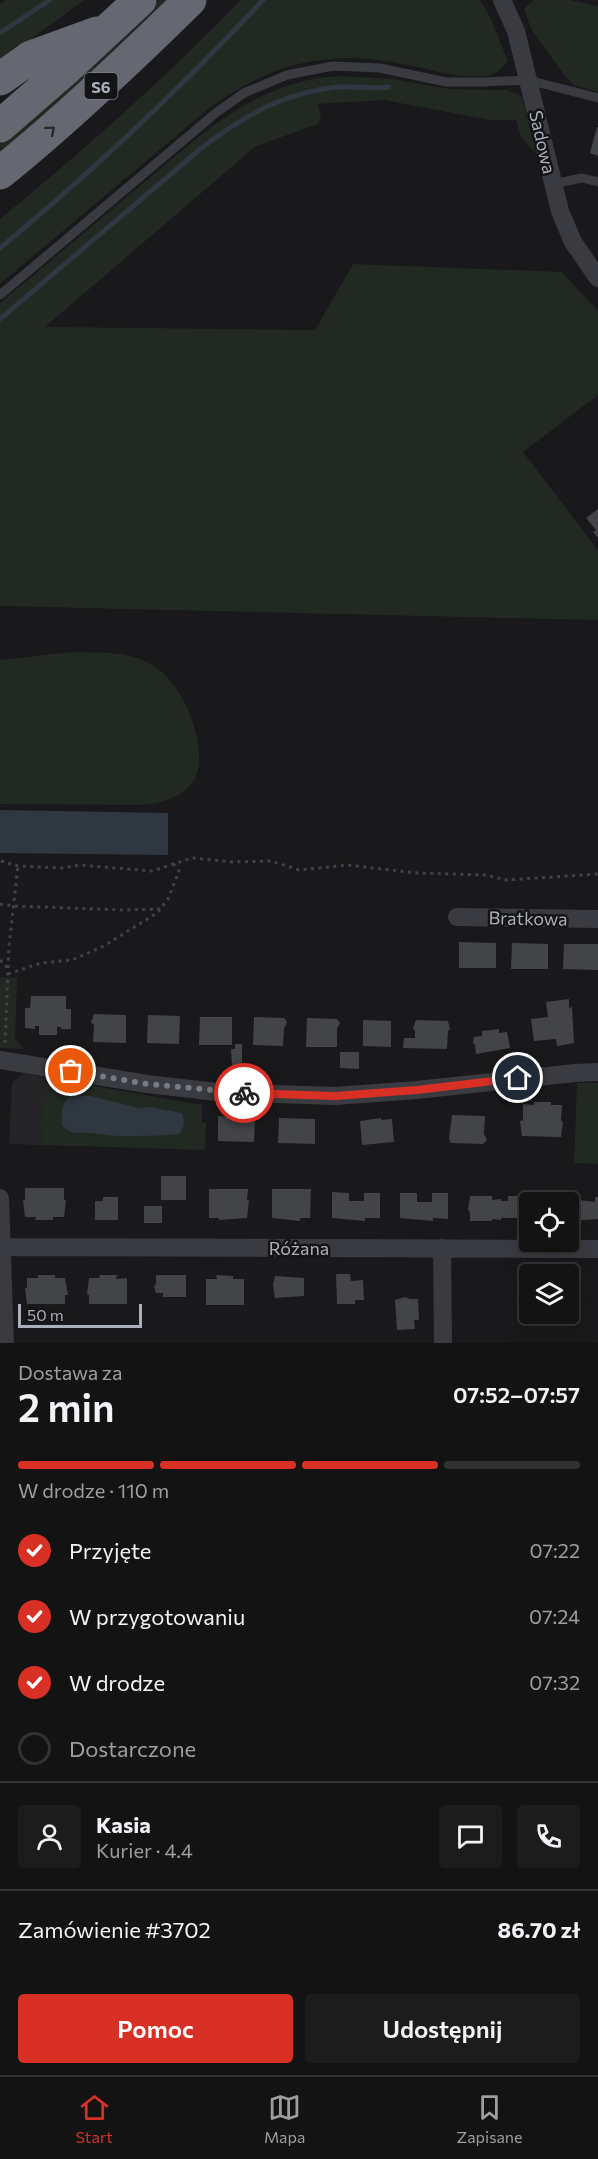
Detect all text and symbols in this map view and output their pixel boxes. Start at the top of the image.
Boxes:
road number: S6 [84,73,118,99]
street label: Sadowa [525,108,561,176]
one-way arrow [44,126,55,137]
street label: Bratkowa [488,906,568,930]
pin [45,1045,96,1096]
pin [492,1052,543,1103]
icon: bag [54,1054,87,1087]
icon: home [501,1061,534,1094]
courier [214,1063,274,1123]
icon: bike [228,1077,261,1110]
map controls [519,1192,579,1324]
button: locate [519,1192,579,1252]
street label: Różana [269,1237,329,1259]
button: layers [519,1264,579,1324]
scale bar [18,1301,142,1328]
text: 50 m [27,1305,64,1324]
text: Dostawa za [18,1360,122,1384]
text: 07:52–07:57 [453,1381,580,1408]
text: 2 min [18,1382,115,1430]
text: W drodze · 110 m [18,1478,169,1502]
icon: check [18,1534,51,1567]
text: Przyjęte [69,1537,151,1564]
text: 07:22 [530,1538,580,1562]
icon: check [18,1600,51,1633]
text: W przygotowaniu [69,1603,245,1630]
text: 07:24 [529,1604,580,1628]
icon: check [18,1666,51,1699]
text: W drodze [69,1669,165,1696]
text: 07:32 [529,1670,580,1694]
text: Dostarczone [69,1735,196,1762]
button: person [18,1805,81,1868]
button: chat [439,1805,502,1868]
button: phone [517,1805,580,1868]
text: Kasia [96,1811,151,1838]
text: Kurier · 4.4 [96,1838,193,1862]
text: Zamówienie #3702 [18,1916,211,1943]
text: 86.70 zł [498,1916,580,1943]
button: Pomoc [18,1994,293,2063]
button: Udostępnij [305,1994,580,2063]
tab: Start [76,2091,113,2146]
tab: Mapa [264,2091,305,2146]
tab: Zapisane [456,2091,522,2146]

